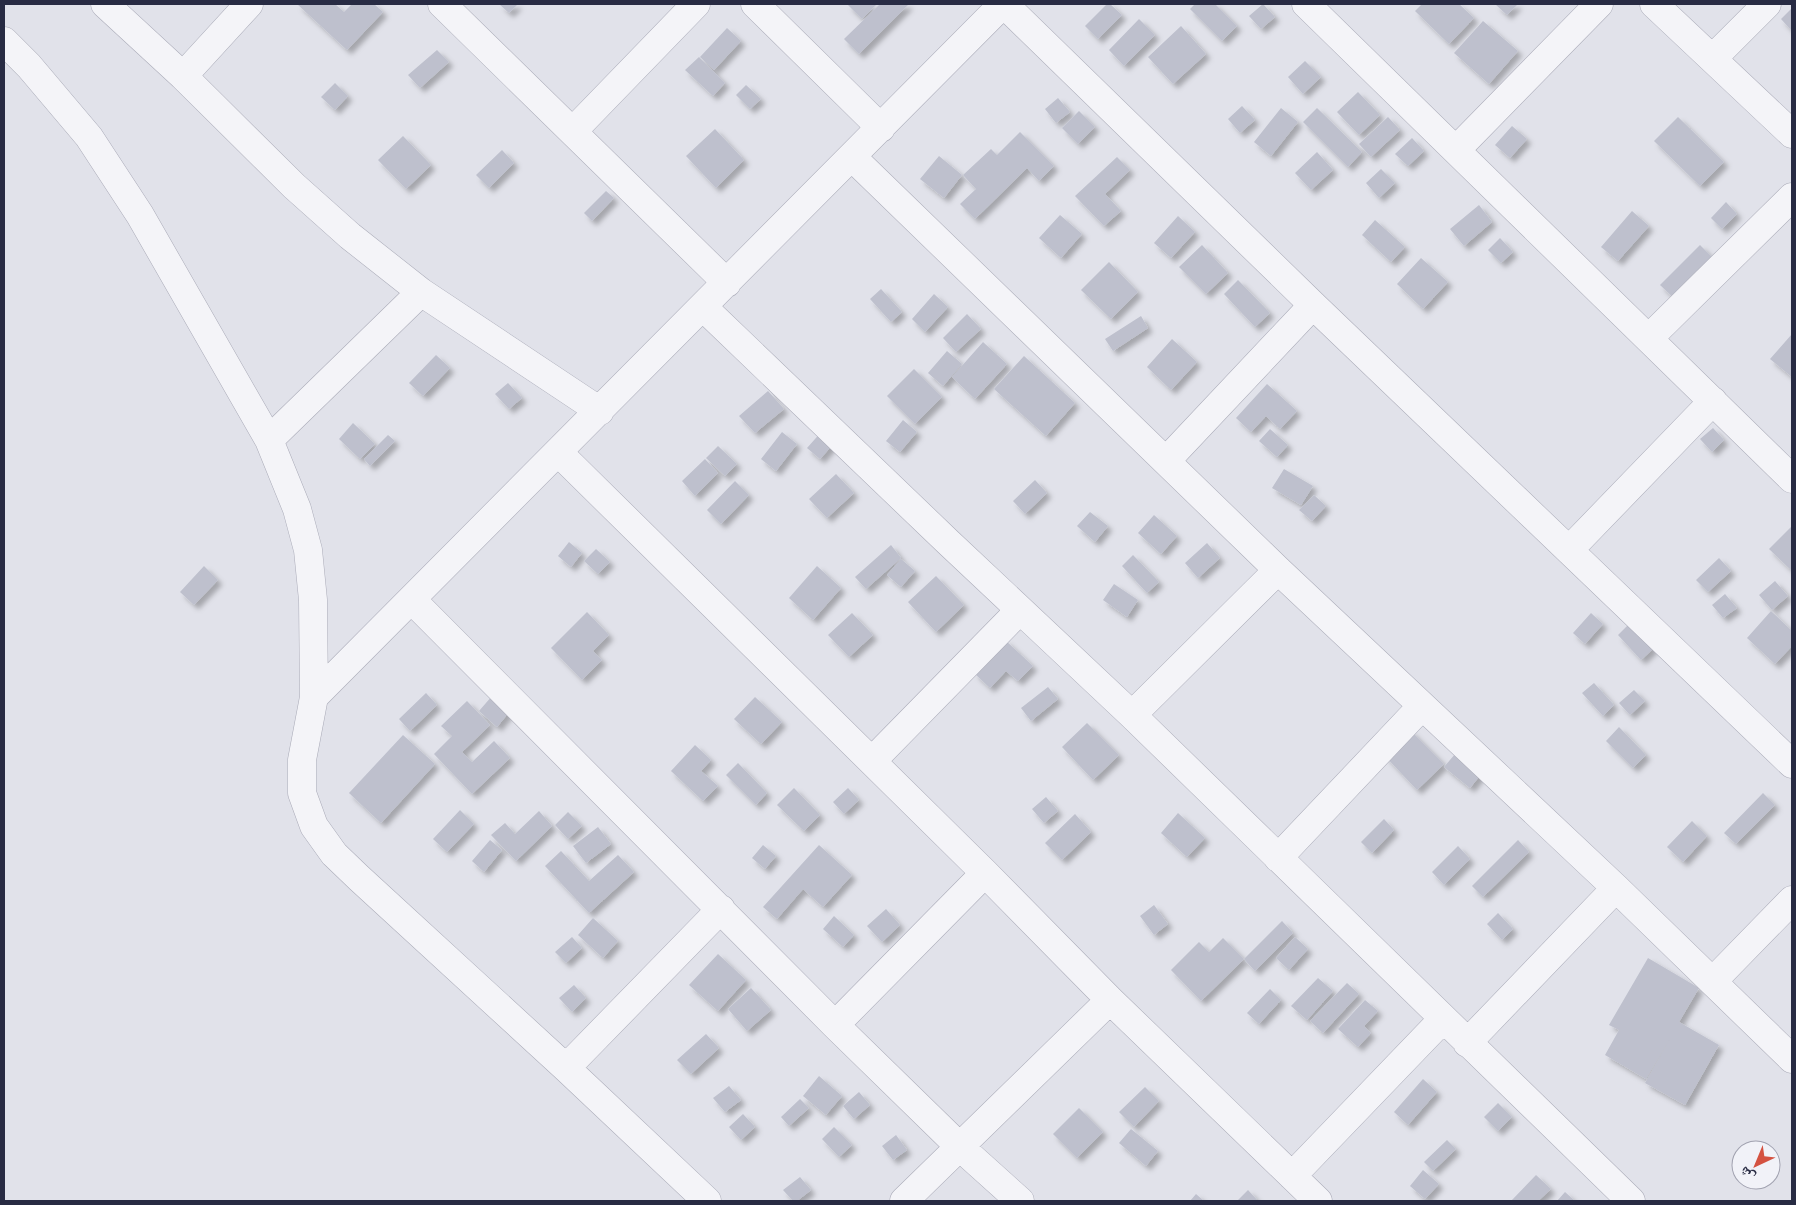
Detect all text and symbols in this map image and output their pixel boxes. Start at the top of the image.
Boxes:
north arrow [1731,1140,1781,1190]
text: ش [1736,1163,1759,1185]

